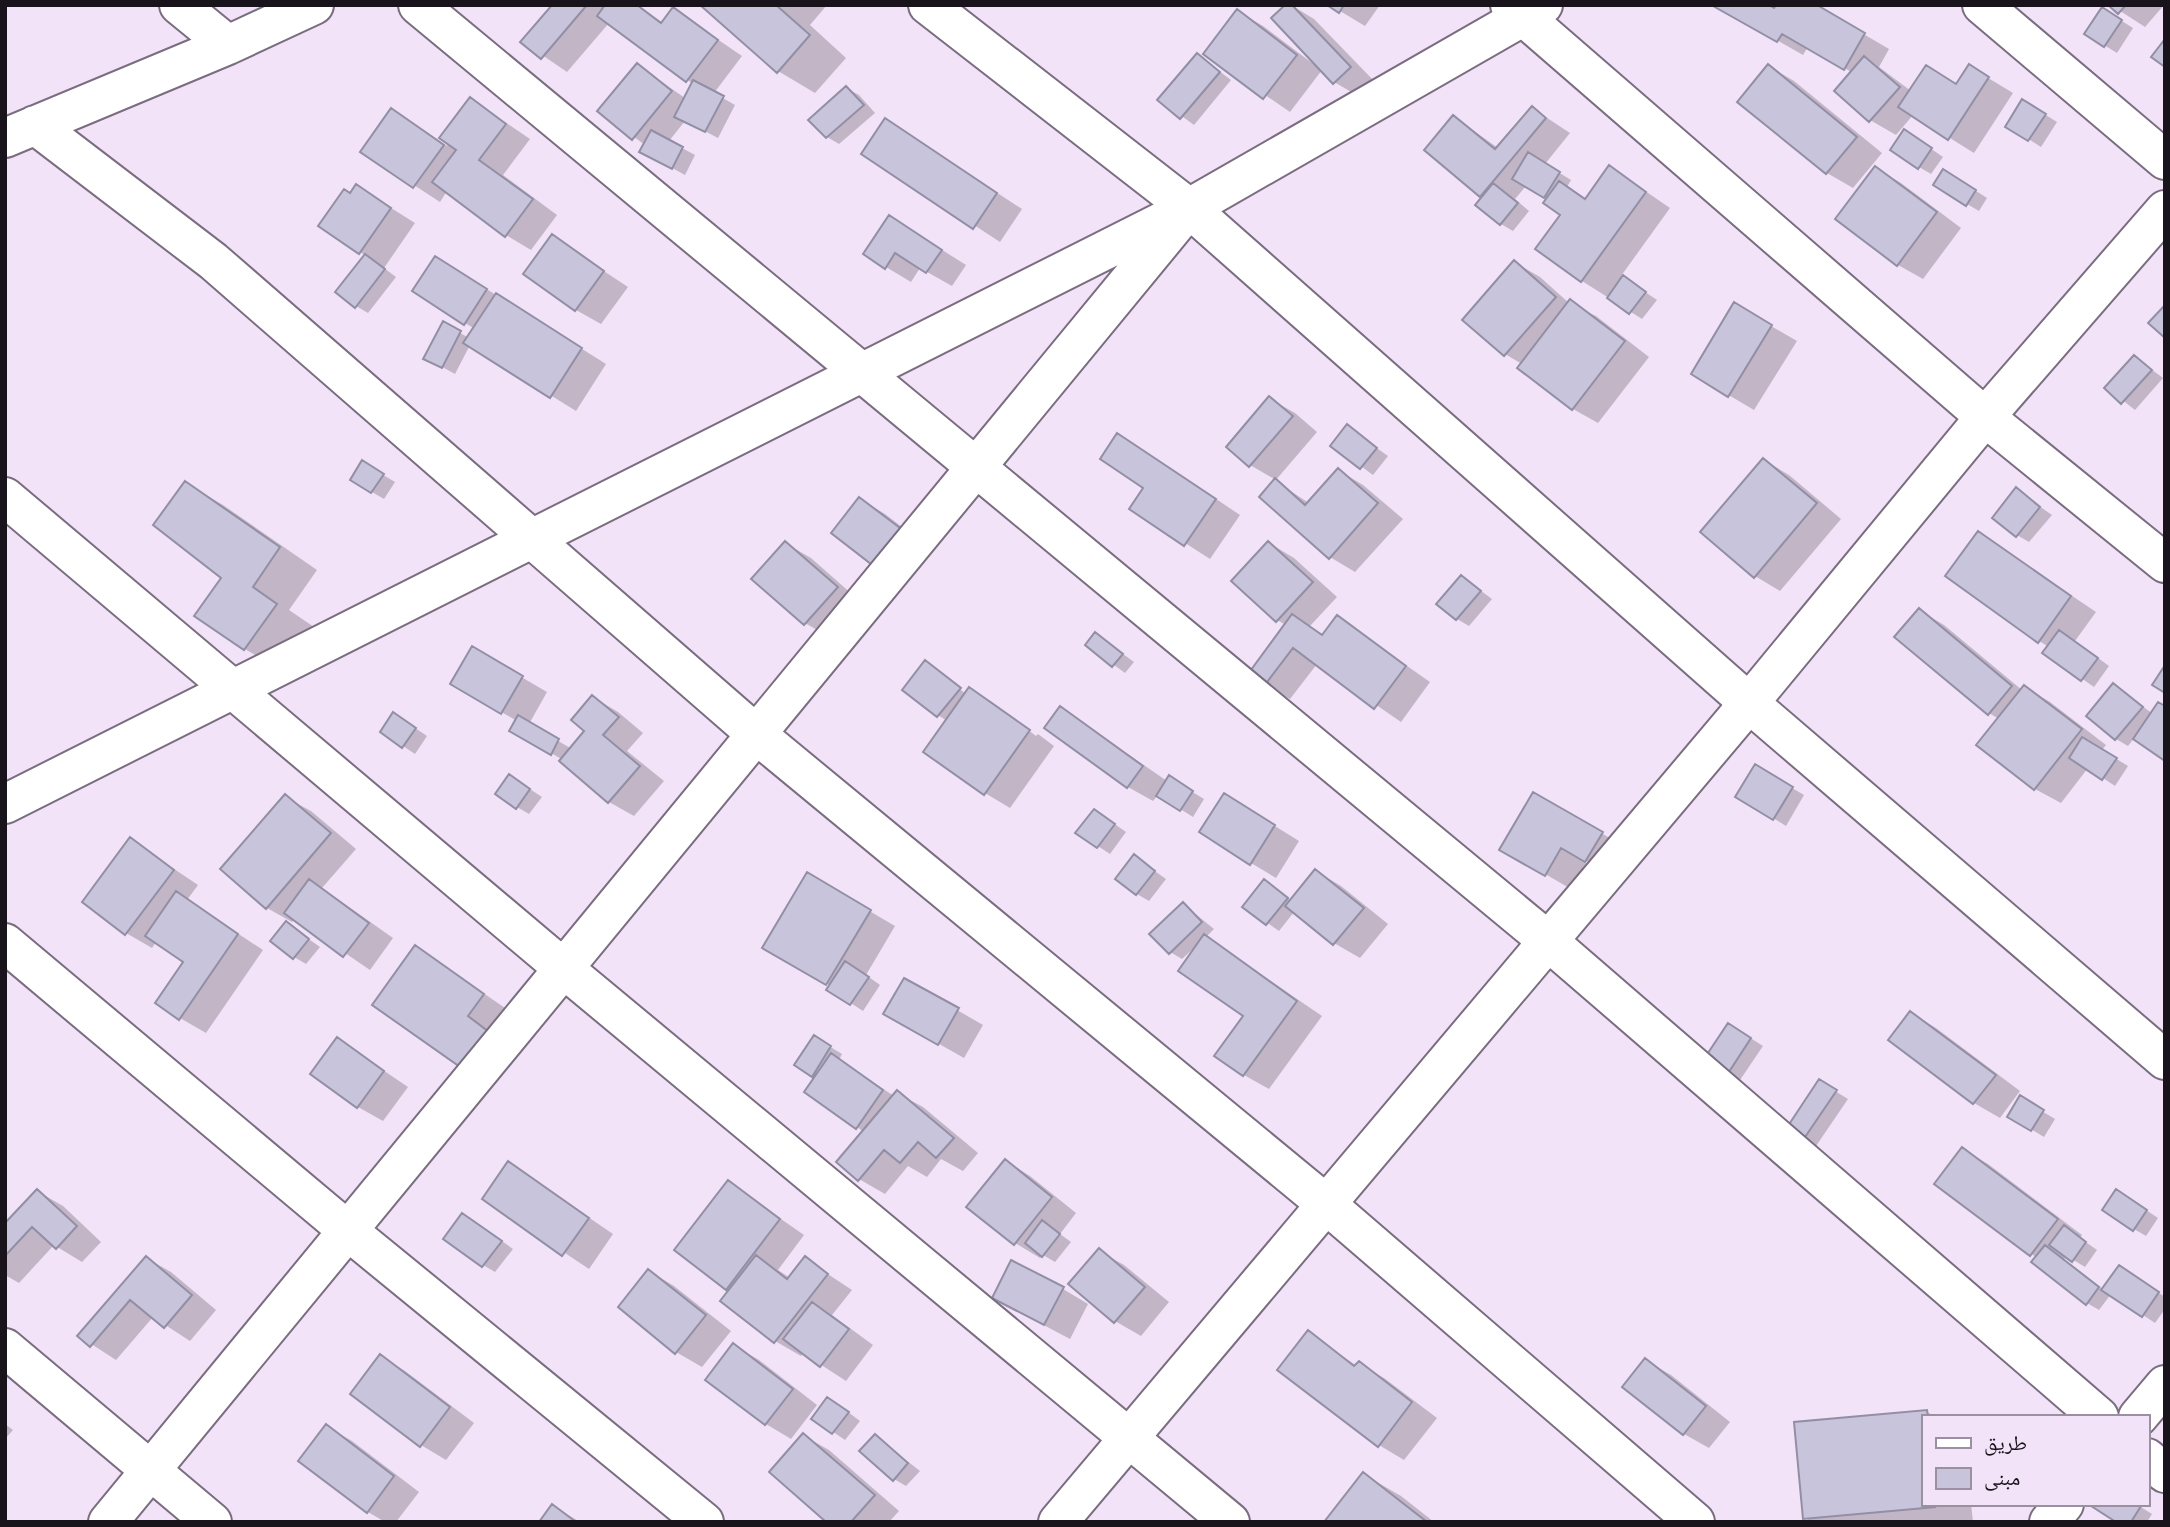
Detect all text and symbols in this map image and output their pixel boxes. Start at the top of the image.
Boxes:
legend [1922,1415,2149,1506]
text: طريق [1984,1428,2027,1456]
text: مبنى [1984,1463,2020,1491]

